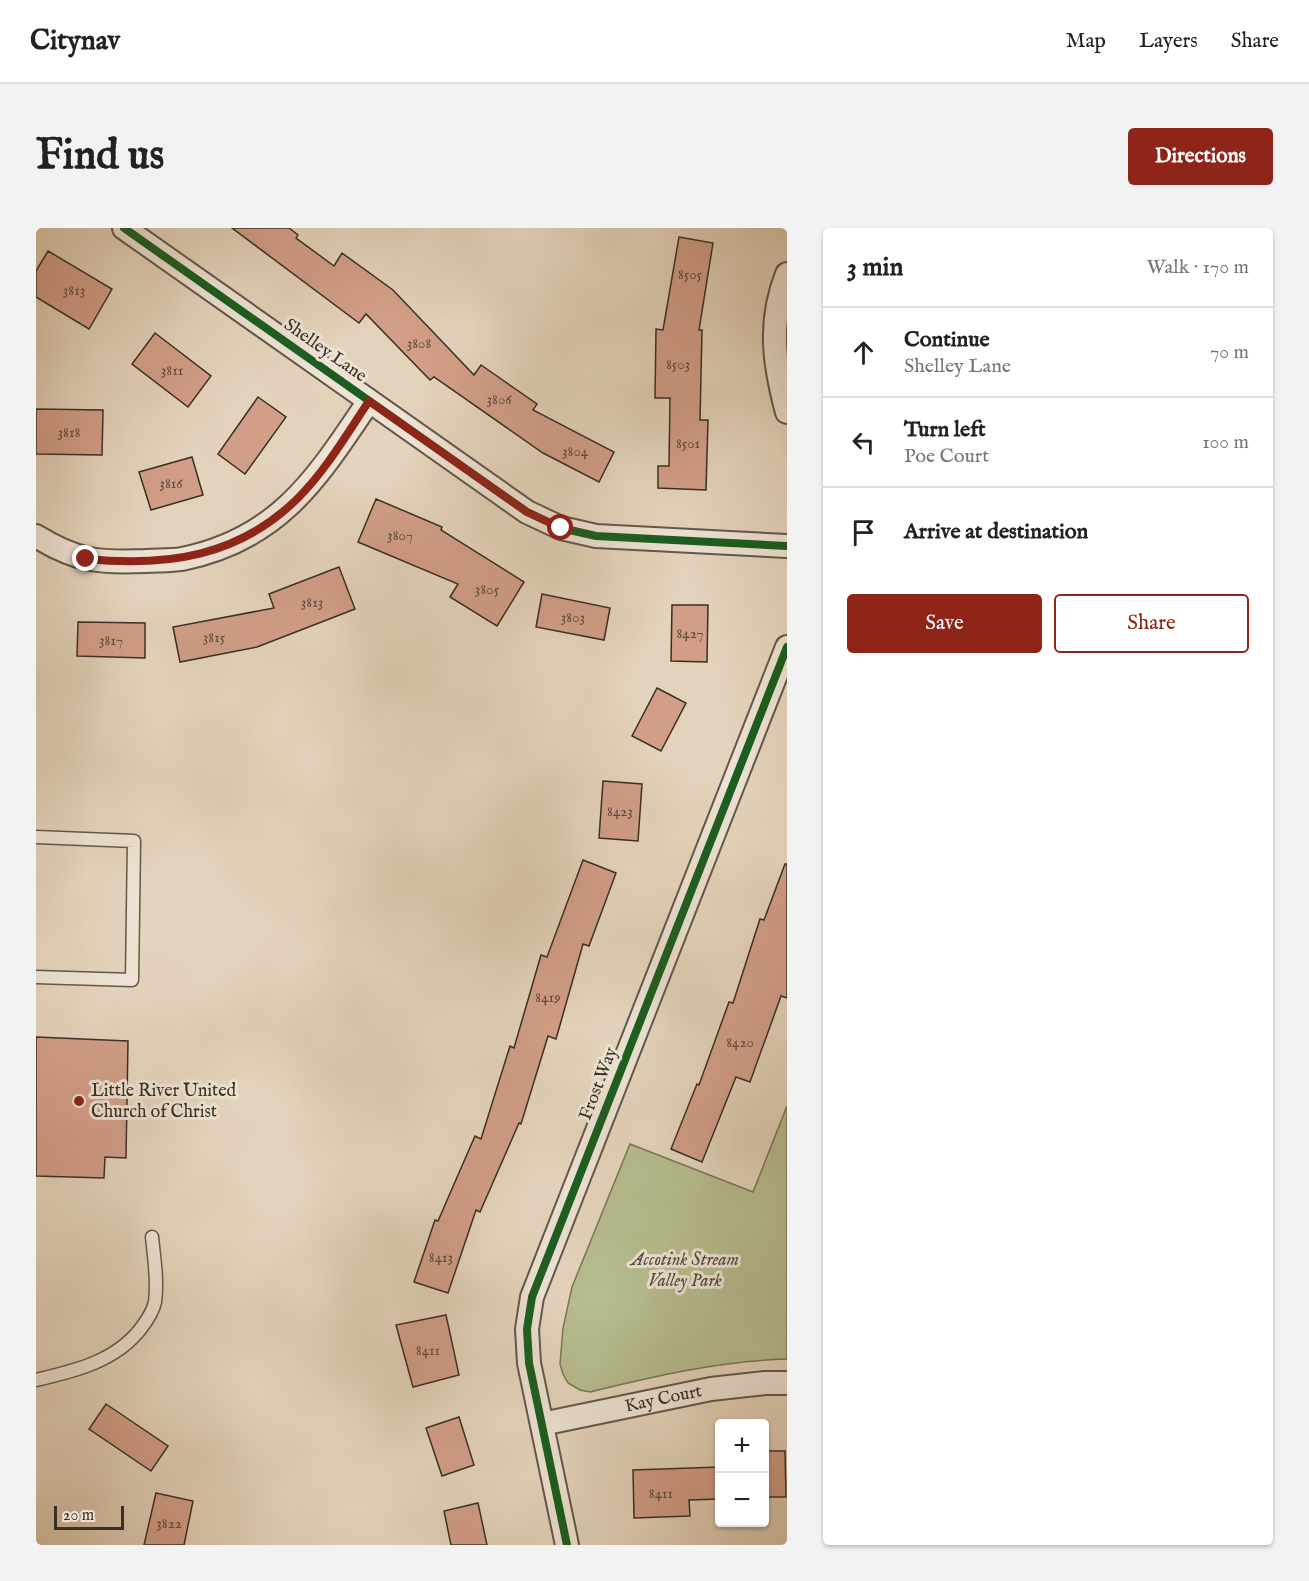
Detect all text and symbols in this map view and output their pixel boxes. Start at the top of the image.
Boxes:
text: Citynav [30,24,120,59]
text: Map [1066,28,1106,55]
text: Layers [1139,28,1198,55]
text: Share [1231,28,1279,55]
button: Directions [1128,128,1273,185]
text: Find us [36,130,164,183]
text: 3 min [847,251,903,284]
text: Walk · 170 m [1147,255,1249,280]
house number: 8505 [678,265,703,284]
house number: 3813 [63,281,85,300]
street label: Shelley Lane [279,314,371,388]
text: Continue [904,326,990,354]
house number: 3808 [407,334,431,353]
icon: ahead [847,336,880,369]
text: 70 m [1210,340,1249,365]
text: Shelley Lane [904,354,1011,379]
house number: 8503 [666,355,690,374]
house number: 3811 [161,361,183,380]
house number: 3806 [486,390,512,409]
text: Turn left [904,416,986,444]
house number: 3818 [58,423,81,442]
icon: left [847,426,880,459]
text: 100 m [1202,430,1249,455]
house number: 8501 [676,434,700,453]
house number: 3804 [562,442,589,461]
text: Poe Court [904,444,989,469]
house number: 3816 [159,474,183,493]
route start [547,514,573,540]
icon: arrive [847,516,880,549]
text: Arrive at destination [904,518,1088,546]
house number: 3807 [387,526,413,545]
route end [72,545,98,571]
house number: 3805 [475,580,500,599]
house number: 3813 [301,593,323,612]
button: Save [847,594,1042,653]
button: Share [1054,594,1249,653]
house number: 3803 [561,608,585,627]
house number: 8427 [676,624,704,643]
house number: 3815 [203,628,226,647]
house number: 3817 [99,631,123,650]
house number: 8423 [607,802,633,821]
house number: 8419 [535,988,561,1007]
house number: 8420 [726,1033,754,1052]
street label: Frost Way [575,1044,623,1124]
place label: Little River United Church of Christ [91,1080,237,1124]
marker: Little River United Church of Christ [72,1094,86,1108]
house number: 8413 [429,1248,453,1267]
park label: Accotink Stream Valley Park [629,1249,739,1293]
house number: 8411 [416,1341,440,1360]
street label: Kay Court [623,1380,704,1418]
map controls [715,1419,769,1527]
button: + [715,1419,769,1473]
button: − [715,1473,769,1527]
house number: 8411 [649,1484,673,1503]
scale bar [54,1503,124,1530]
text: 20 m [63,1506,94,1526]
house number: 3822 [156,1514,182,1533]

